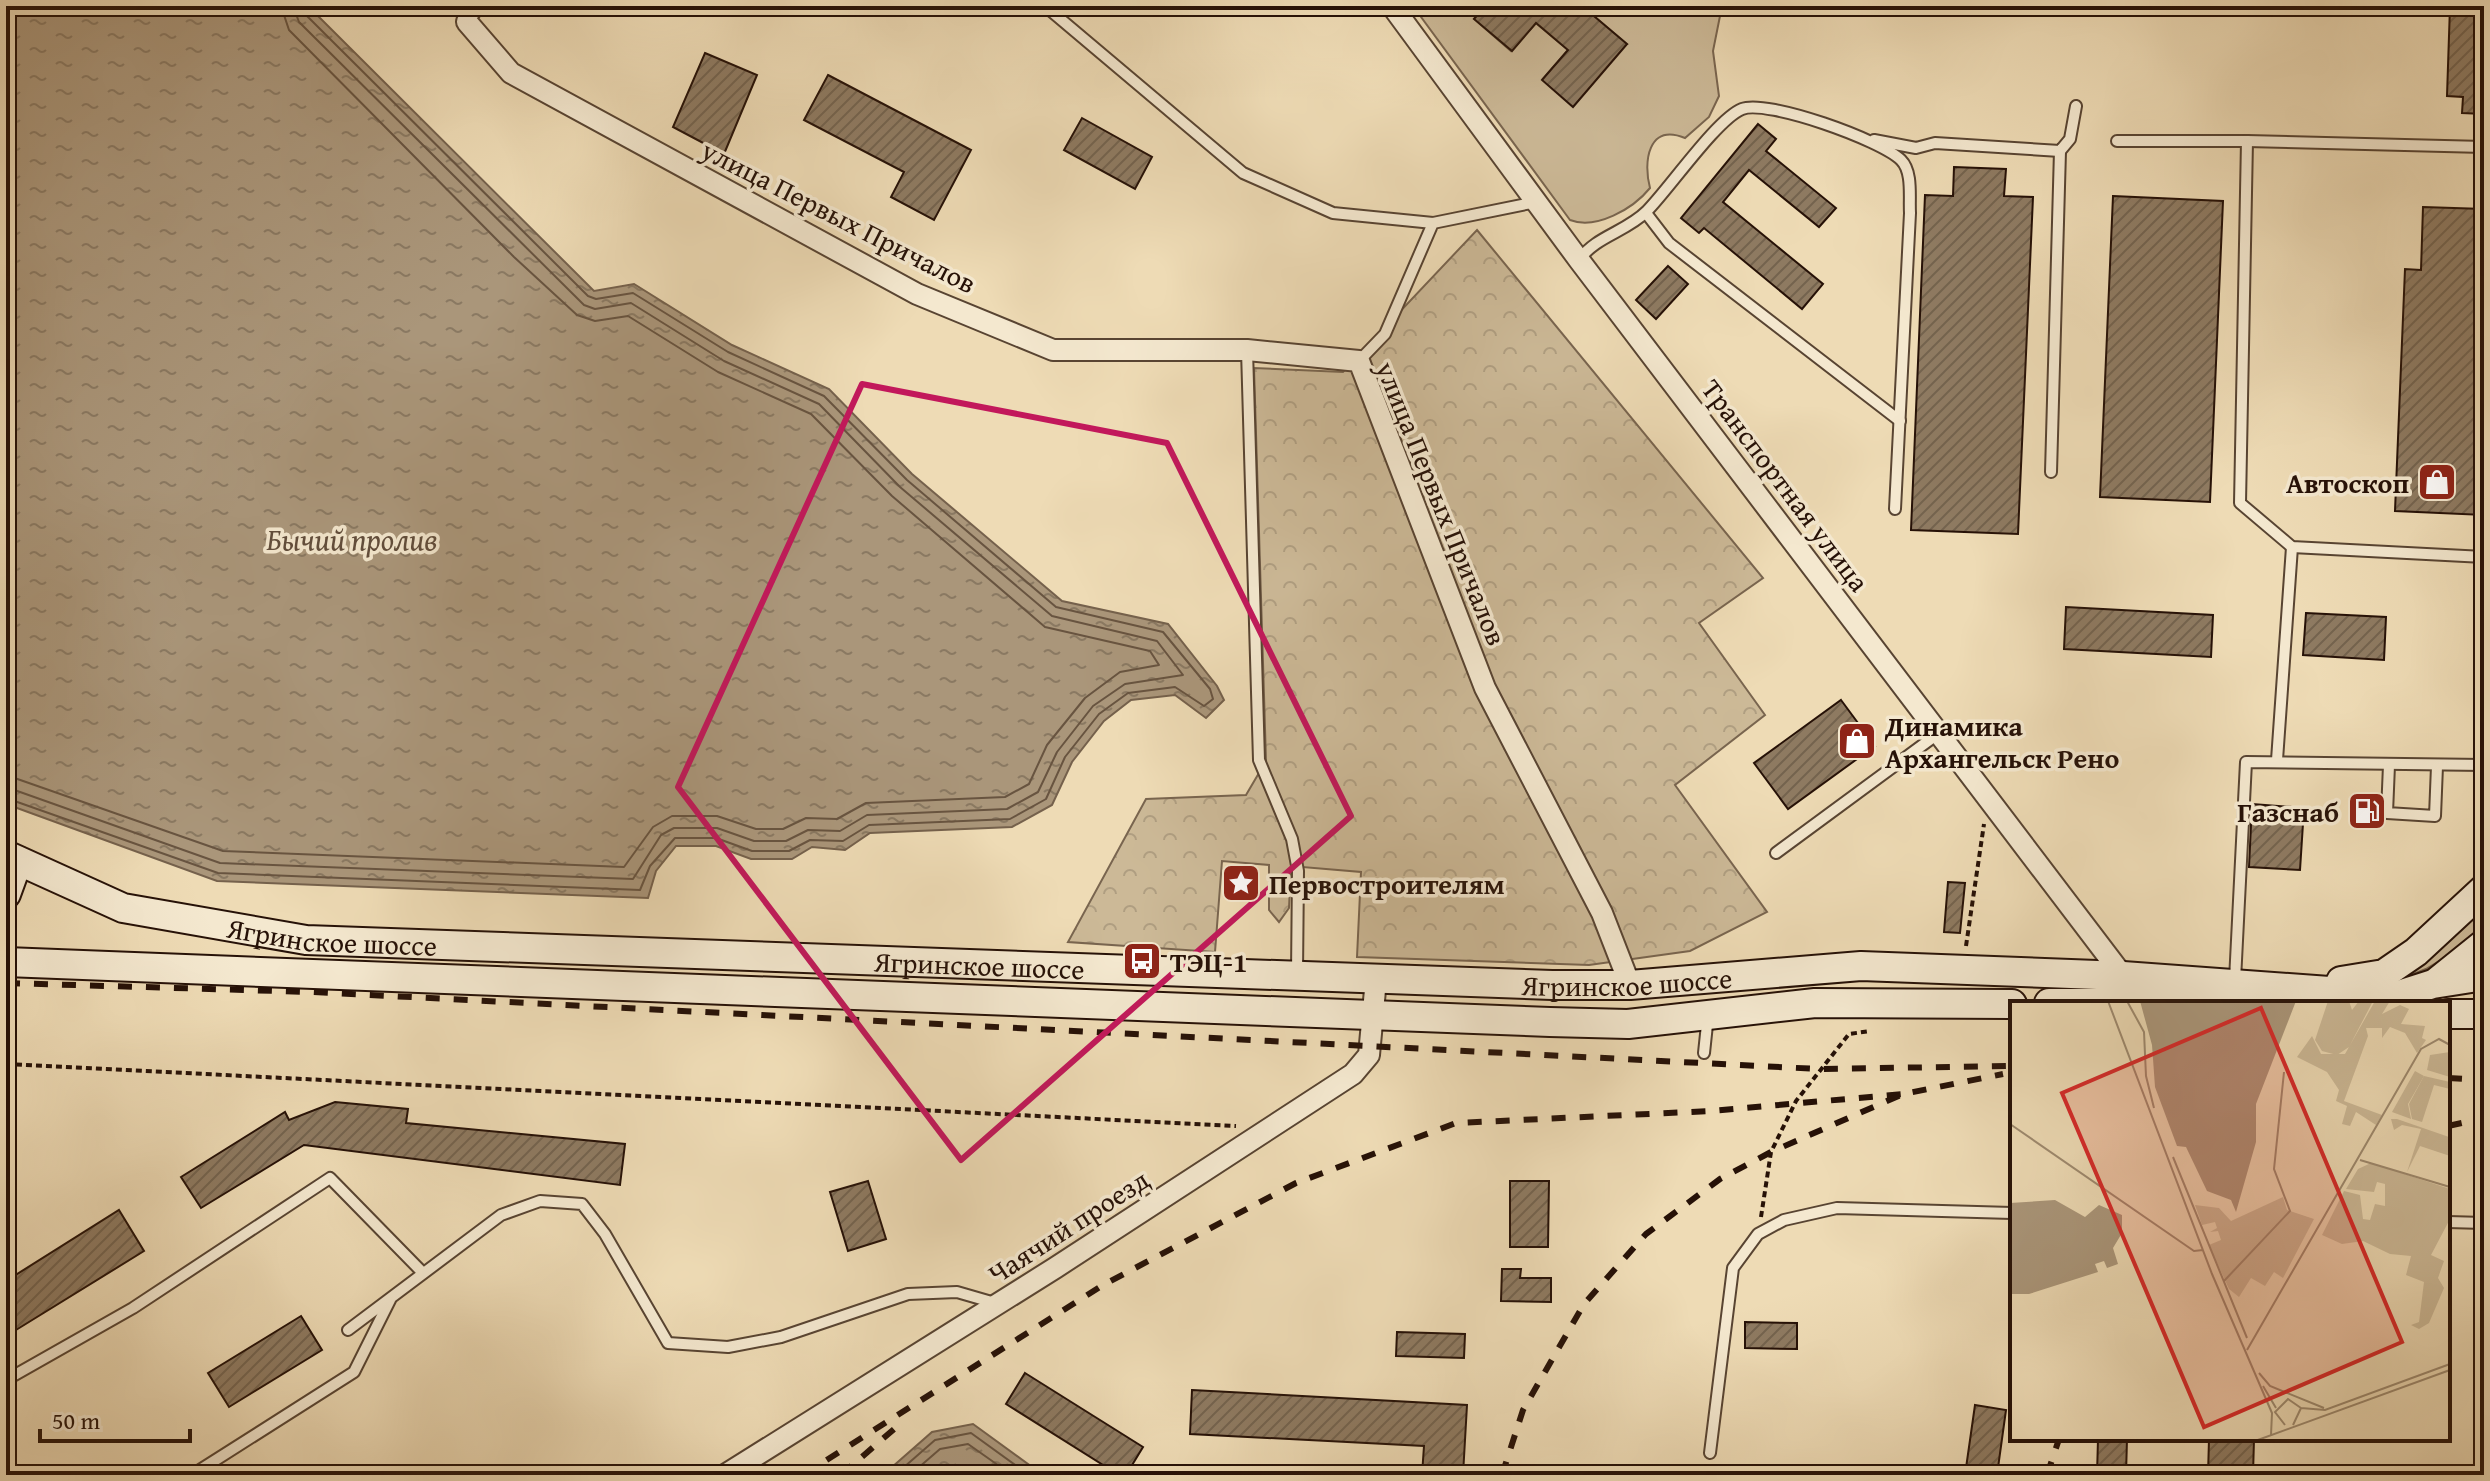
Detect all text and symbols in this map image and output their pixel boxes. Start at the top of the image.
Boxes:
street label: улица Первых Причалов [694,128,983,303]
street label: улица Первых Причалов [1366,354,1518,651]
street label: Транспортная улица [1692,370,1880,600]
shop icon: Автоскоп [2416,461,2458,503]
place label: Автоскоп [2286,462,2409,503]
water label: Бычий пролив [266,517,438,561]
place label: Динамика Архангельск Рено [1884,705,2120,778]
shop icon: Динамика Архангельск Рено [1836,720,1878,762]
fuel station icon: Газснаб [2346,790,2388,832]
place label: Газснаб [2237,791,2339,832]
place icon: Первостроителям [1220,862,1262,904]
place label: Первостроителям [1269,863,1505,904]
street label: Ягринское шоссе [223,906,438,965]
street label: Ягринское шоссе [872,940,1085,989]
bus stop icon: ТЭЦ-1 [1121,940,1163,982]
place label: ТЭЦ-1 [1170,941,1248,982]
street label: Ягринское шоссе [1520,956,1734,1006]
inset map [2010,1001,2450,1441]
street label: Чаячий проезд [979,1158,1157,1294]
scale bar [40,1393,190,1443]
text: 50 m [52,1403,100,1438]

